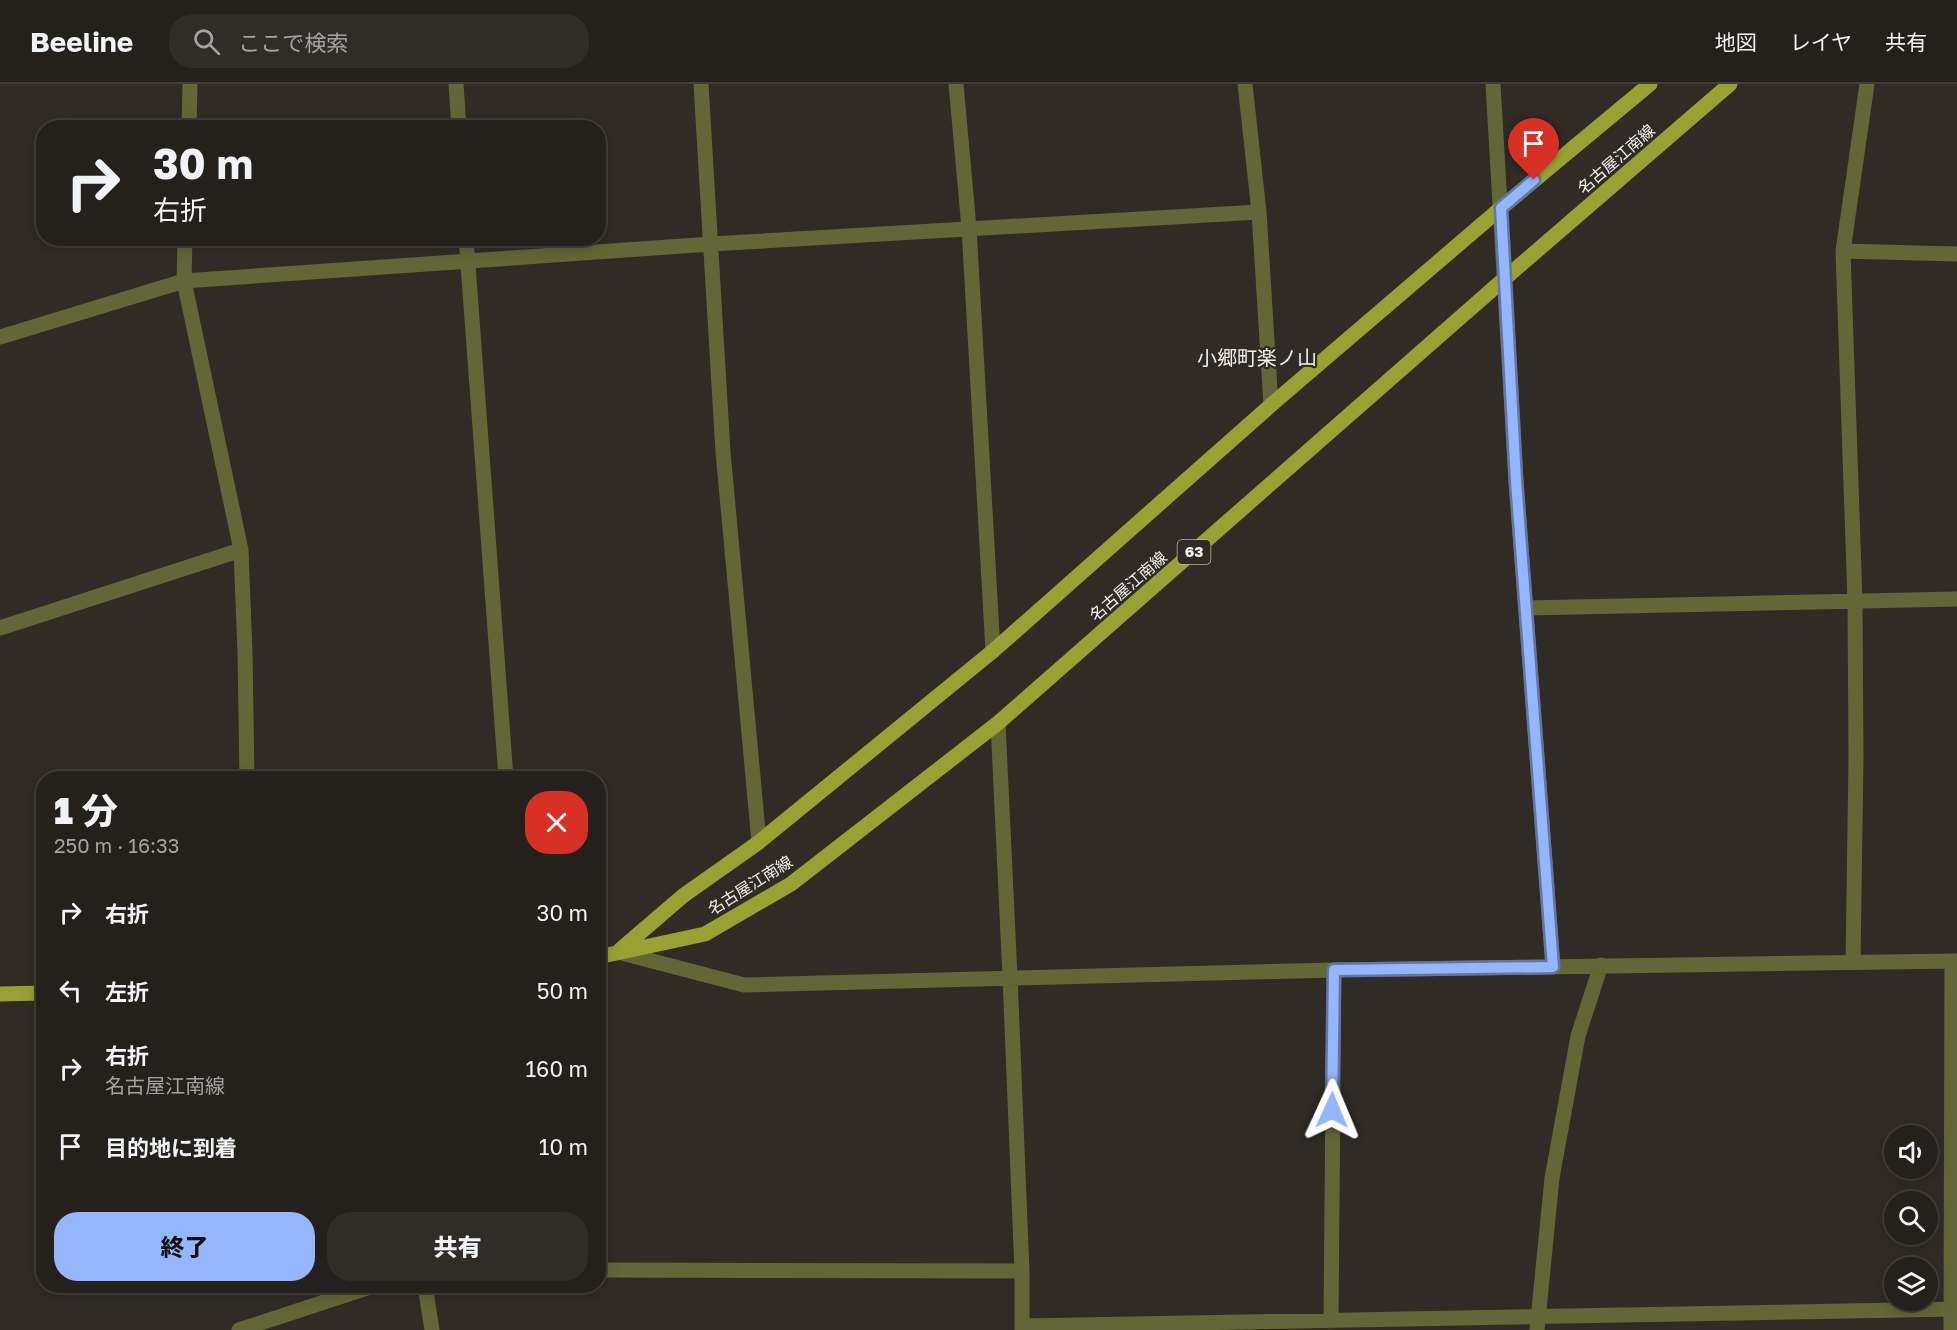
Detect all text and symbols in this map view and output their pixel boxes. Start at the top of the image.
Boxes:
search box [169,14,589,68]
text: Beeline [30,25,133,58]
icon: search [190,25,223,58]
text: ここで検索 [238,29,348,56]
text: 地図 [1715,29,1757,55]
text: レイヤ [1790,29,1852,55]
text: 共有 [1885,29,1927,55]
pin [1508,118,1559,180]
street label: 名古屋江南線 [1573,120,1659,198]
icon: arrive [1517,127,1550,160]
text: 30 m [153,138,253,188]
icon: right [54,144,132,222]
text: 右折 [153,194,207,226]
district label: 小郷町楽ノ山 [1197,345,1317,369]
road number: 63 [1178,540,1210,564]
street label: 名古屋江南線 [1085,547,1171,625]
text: 1 分 [54,789,118,832]
button: close [525,791,588,854]
text: 250 m · 16:33 [54,833,180,857]
street label: 名古屋江南線 [704,851,796,919]
icon: right [54,896,87,929]
text: 30 m [537,899,588,926]
text: 右折 [105,900,149,927]
icon: left [54,974,87,1007]
text: 50 m [537,977,588,1004]
text: 左折 [105,978,149,1005]
text: 右折 [105,1042,149,1069]
icon: right [54,1052,87,1085]
text: 160 m [525,1055,588,1082]
text: 名古屋江南線 [105,1073,225,1097]
position arrow [1300,1078,1364,1142]
map controls [1884,1125,1938,1311]
button: sound [1884,1125,1938,1179]
icon: arrive [54,1130,87,1163]
text: 10 m [539,1133,588,1160]
text: 目的地に到着 [105,1134,237,1161]
button: search [1884,1191,1938,1245]
button: 終了 [54,1212,315,1281]
button: 共有 [327,1212,588,1281]
button: layers [1884,1257,1938,1311]

